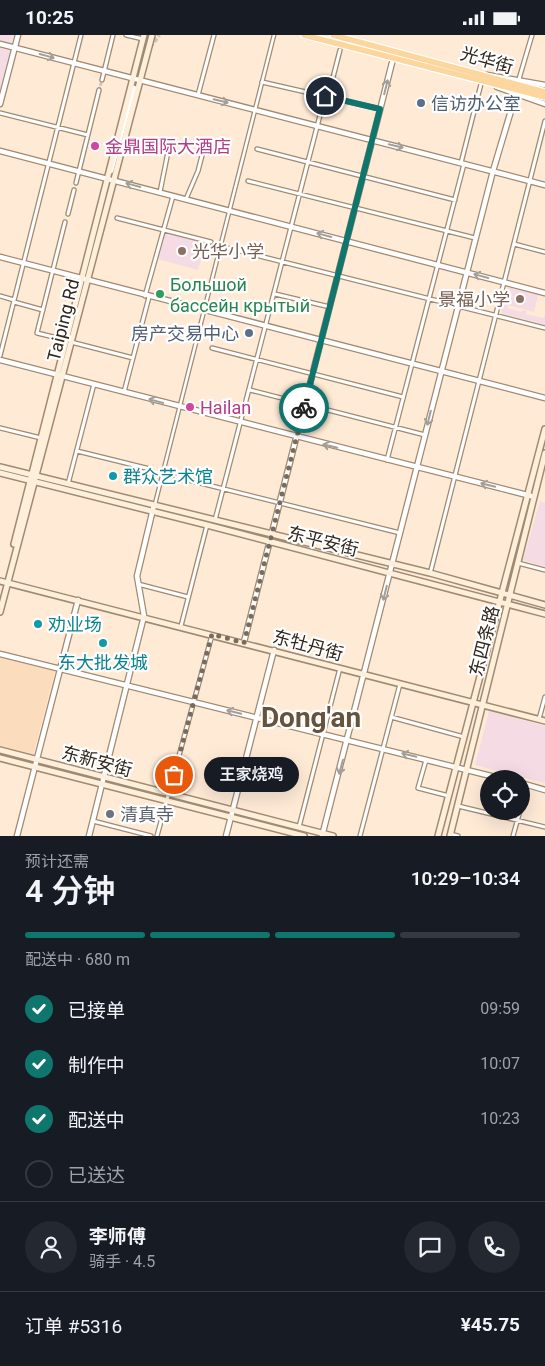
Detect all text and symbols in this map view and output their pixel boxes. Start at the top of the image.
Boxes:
text: 10:25 [25,6,74,29]
street label: 光华街 [458,42,516,78]
one-way arrow [39,52,55,61]
pin [304,75,346,117]
one-way arrow [382,80,391,96]
icon: home [311,82,339,110]
place label: 信访办公室 [431,93,521,114]
one-way arrow [213,97,229,106]
marker: 信访办公室 [415,97,427,109]
place label: 金鼎国际大酒店 [105,136,231,157]
marker: 金鼎国际大酒店 [89,140,101,152]
one-way arrow [387,142,403,151]
one-way arrow [125,180,141,189]
one-way arrow [316,230,332,239]
place label: 光华小学 [192,241,264,262]
marker: 光华小学 [176,245,188,257]
one-way arrow [473,271,489,280]
place label: Большой бассейн крытый [170,274,310,316]
street label: Taiping Rd [43,277,83,363]
marker: Большой бассейн крытый [154,288,166,300]
place label: 景福小学 [438,289,510,310]
marker: 景福小学 [514,293,526,305]
place label: 房产交易中心 [131,323,239,344]
marker: 房产交易中心 [243,327,255,339]
courier [279,383,329,433]
icon: bike [290,394,318,422]
one-way arrow [148,395,164,405]
place label: Hailan [200,397,251,418]
marker: Hailan [184,401,196,413]
one-way arrow [424,410,433,426]
one-way arrow [322,441,338,450]
place label: 群众艺术馆 [123,466,213,487]
marker: 群众艺术馆 [107,470,119,482]
one-way arrow [480,480,496,489]
street label: 东平安街 [286,522,360,560]
one-way arrow [380,584,389,600]
street label: 东四条路 [465,604,503,678]
place label: 劝业场 [48,614,102,635]
marker: 劝业场 [32,618,44,630]
street label: 东牡丹街 [271,626,345,664]
marker: 东大批发城 [97,637,109,649]
place label: 东大批发城 [58,652,148,673]
district label: Dong'an [261,701,361,734]
one-way arrow [227,707,243,716]
street label: 东新安街 [60,742,134,780]
one-way arrow [401,750,417,759]
pin [153,754,195,796]
callout: 王家烧鸡 [204,757,299,793]
one-way arrow [336,759,345,775]
icon: bag [160,761,188,789]
text: 王家烧鸡 [219,765,284,784]
map controls [480,770,530,820]
button: locate [480,770,530,820]
place label: 清真寺 [120,804,174,825]
marker: 清真寺 [104,808,116,820]
text: 预计还需 [25,852,89,871]
text: 10:29–10:34 [411,867,520,890]
text: 4 分钟 [25,872,115,910]
text: 配送中 · 680 m [25,950,130,969]
icon: check [25,995,53,1023]
text: 已接单 [68,999,125,1022]
text: 09:59 [480,999,520,1018]
icon: check [25,1050,53,1078]
text: 制作中 [68,1054,125,1077]
text: 10:07 [480,1054,520,1073]
icon: check [25,1105,53,1133]
text: 配送中 [68,1109,125,1132]
text: 10:23 [480,1109,520,1128]
text: 已送达 [68,1164,125,1187]
button: person [25,1221,77,1273]
button: chat [404,1221,456,1273]
button: phone [468,1221,520,1273]
text: 李师傅 [89,1225,146,1248]
text: 骑手 · 4.5 [89,1252,155,1271]
text: ¥45.75 [461,1313,520,1336]
text: 订单 #5316 [25,1315,122,1338]

